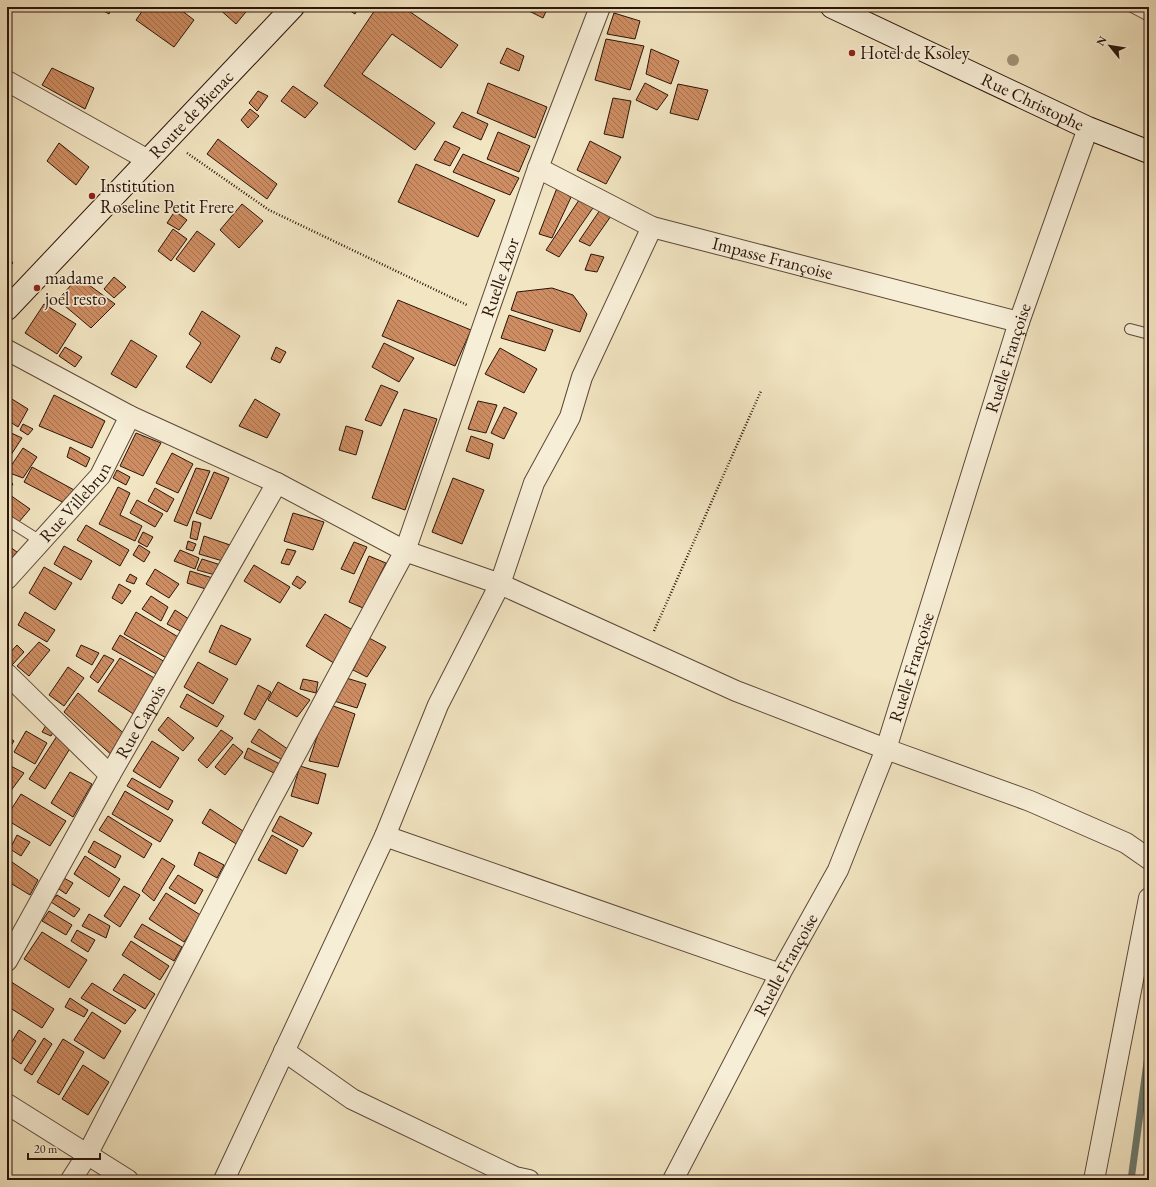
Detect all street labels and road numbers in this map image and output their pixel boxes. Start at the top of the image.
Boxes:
street label: Route de Bienac [144,65,238,163]
street label: Rue Christophe [978,67,1088,136]
street label: Impasse Françoise [710,231,836,284]
street label: Ruelle Azor [475,234,524,320]
street label: Ruelle Françoise [979,300,1036,416]
street label: Rue Villebrun [34,458,116,547]
street label: Ruelle Françoise [883,609,939,725]
street label: Rue Capois [110,680,170,763]
street label: Ruelle Françoise [748,909,823,1020]

